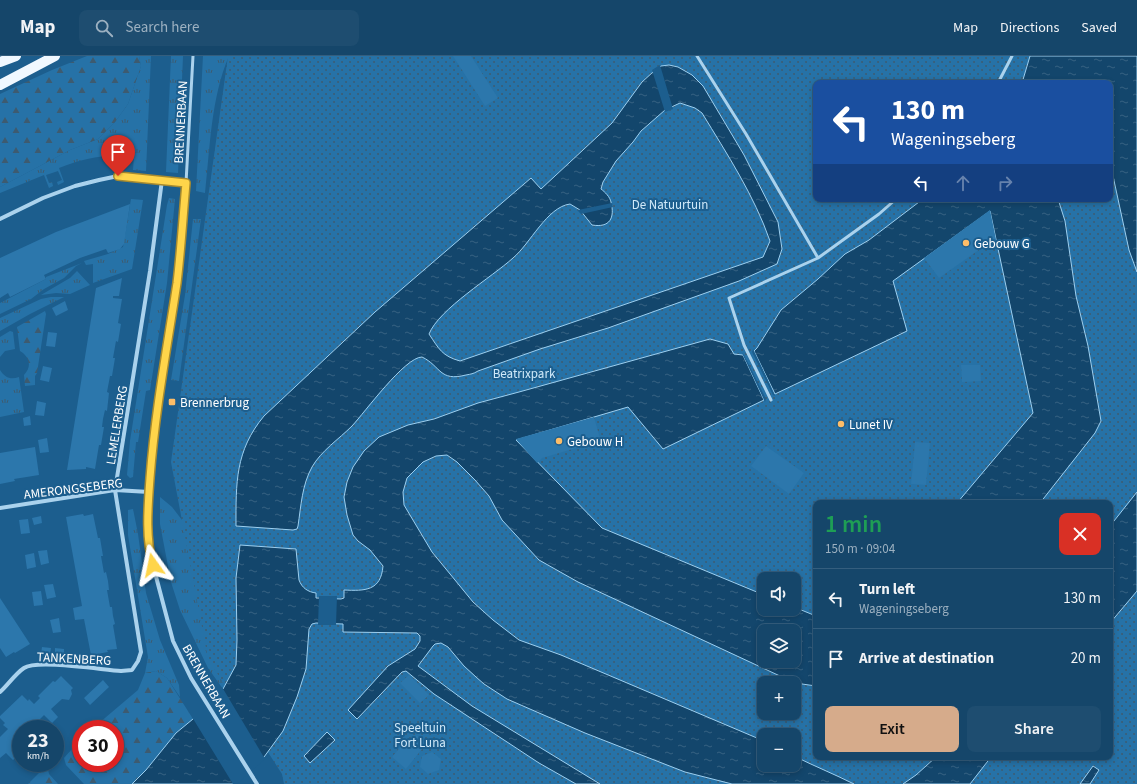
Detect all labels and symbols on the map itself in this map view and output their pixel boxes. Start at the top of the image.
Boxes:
street label: BRENNERBAAN [170,80,192,164]
pin [101,135,135,176]
park label: De Natuurtuin [632,196,708,214]
place label: Gebouw G [974,235,1030,253]
marker: Gebouw G [961,238,971,248]
park label: Beatrixpark [493,365,556,383]
street label: LEMELERBERG [102,384,132,466]
place label: Brennerbrug [180,394,249,412]
marker: Brennerbrug [167,397,177,407]
place label: Lunet IV [849,416,893,434]
marker: Lunet IV [836,419,846,429]
place label: Gebouw H [567,433,623,451]
marker: Gebouw H [554,436,564,446]
street label: AMERONGSEBERG [23,474,124,504]
position arrow [132,544,174,586]
street label: BRENNERBAAN [178,641,235,722]
street label: TANKENBERG [36,648,112,670]
park label: Speeltuin Fort Luna [394,719,446,752]
speed limit sign: 30 [72,720,124,772]

